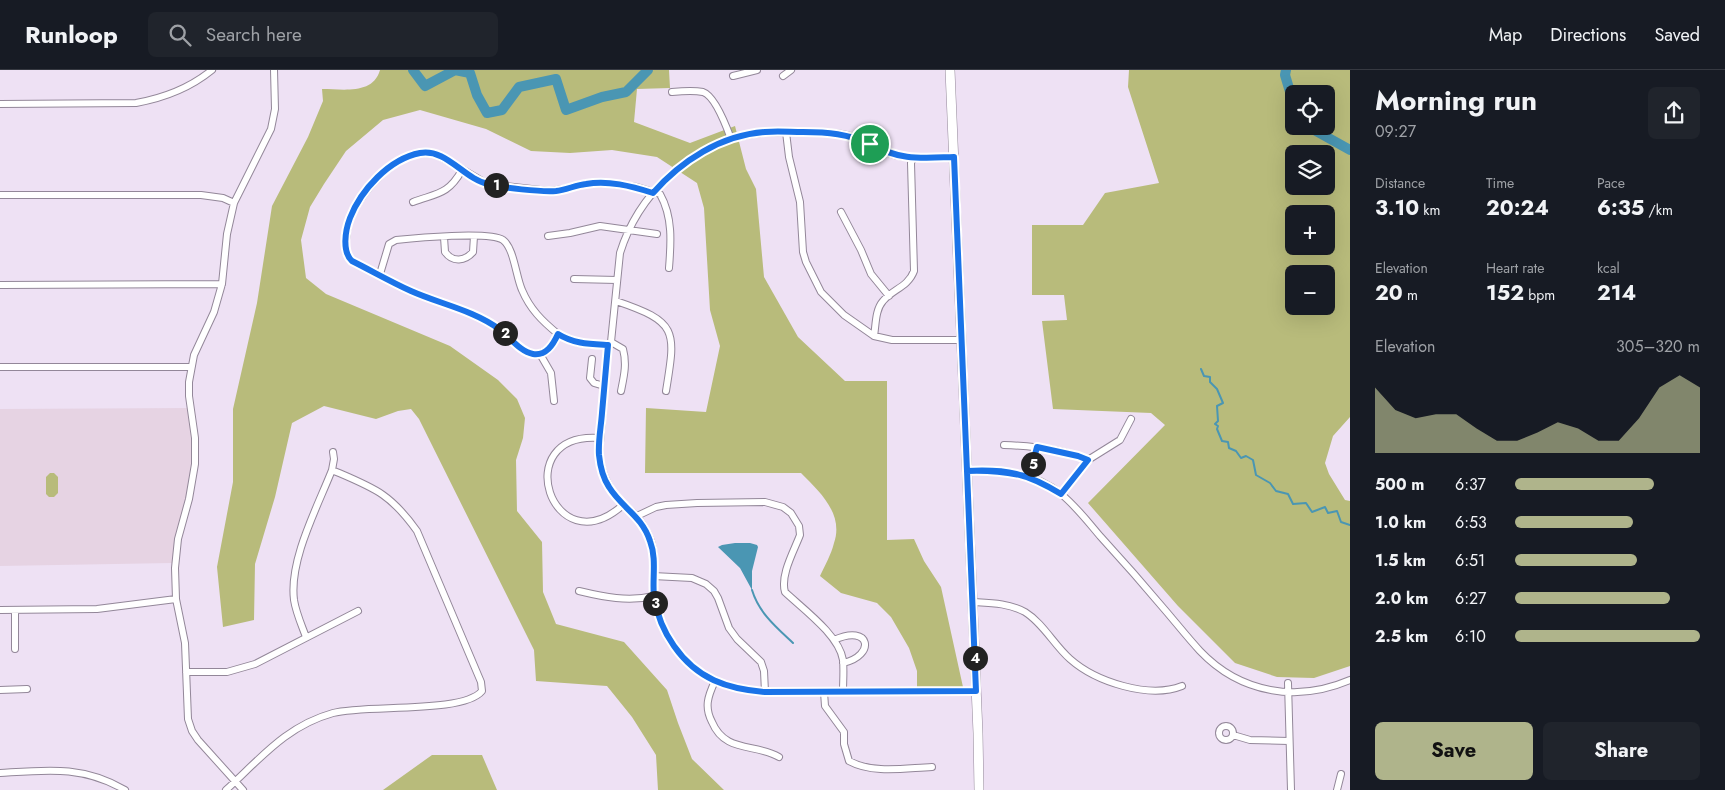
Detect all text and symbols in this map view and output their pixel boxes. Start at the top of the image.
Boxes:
search box [148,12,498,57]
text: Runloop [25,17,118,52]
icon: search [166,21,194,49]
text: Search here [206,21,302,48]
text: Map [1489,22,1522,48]
text: Directions [1550,22,1626,48]
text: Saved [1654,22,1700,48]
text: Morning run [1375,80,1537,121]
map controls [1285,85,1335,315]
button: locate [1285,85,1335,135]
button: share [1648,87,1700,139]
text: 09:27 [1375,120,1416,143]
pin [849,123,891,165]
icon: arrive [856,130,884,158]
button: layers [1285,145,1335,195]
pin: 1 [484,172,508,198]
text: Distance [1375,173,1425,193]
text: Time [1486,173,1514,193]
text: Pace [1597,173,1625,193]
text: 1 [493,175,500,195]
text: 3.10 [1375,193,1419,223]
text: 20:24 [1486,193,1549,223]
text: 6:35 [1597,193,1644,223]
text: km [1419,200,1440,220]
text: /km [1644,200,1673,220]
button: + [1285,205,1335,255]
text: Elevation [1375,258,1428,278]
text: Heart rate [1486,258,1544,278]
text: kcal [1597,258,1620,278]
button: − [1285,265,1335,315]
text: 20 [1375,278,1403,308]
text: 152 [1486,278,1524,308]
text: 214 [1597,278,1636,308]
text: m [1403,285,1418,305]
text: bpm [1524,285,1555,305]
pin: 2 [492,320,518,346]
text: 2 [501,323,510,343]
text: Elevation [1375,335,1435,358]
text: 305–320 m [1616,335,1700,358]
pin: 5 [1020,452,1046,476]
text: 5 [1029,454,1038,474]
text: 500 m [1375,473,1424,496]
text: 6:37 [1455,473,1486,496]
text: 1.0 km [1375,511,1426,534]
text: 6:53 [1455,511,1487,534]
text: 1.5 km [1375,549,1426,572]
text: 6:51 [1455,549,1485,572]
text: 2.0 km [1375,587,1428,610]
text: 6:27 [1455,587,1487,610]
pin: 3 [642,590,668,616]
text: 3 [651,593,660,613]
text: 2.5 km [1375,625,1428,648]
text: 6:10 [1455,625,1486,648]
pin: 4 [962,646,988,670]
text: 4 [971,648,980,668]
button: Save [1375,722,1533,780]
button: Share [1543,722,1700,780]

